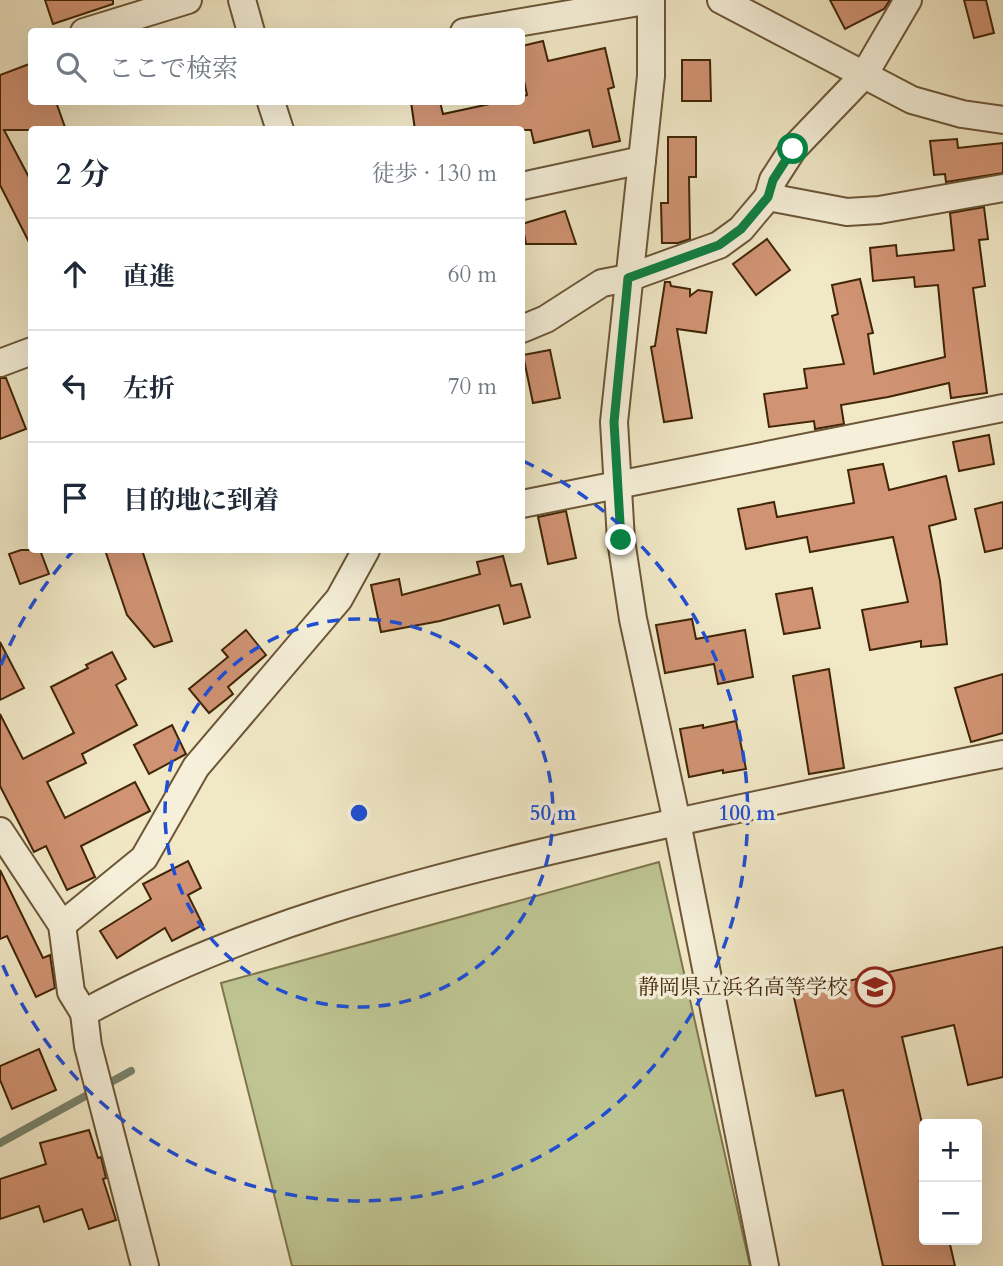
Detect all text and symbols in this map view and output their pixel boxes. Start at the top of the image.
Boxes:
search box [28,28,525,105]
icon: search [52,48,90,86]
text: ここで検索 [108,51,238,86]
route start [777,133,808,164]
text: 2 分 [56,154,109,195]
text: 徒歩 · 130 m [372,158,497,189]
icon: ahead [56,255,94,293]
text: 直進 [123,259,175,294]
text: 60 m [448,259,497,290]
icon: left [56,367,94,405]
text: 左折 [123,371,175,406]
text: 70 m [448,371,497,402]
icon: arrive [56,479,94,517]
text: 目的地に到着 [123,483,279,518]
route end [605,524,636,555]
text: 50 m [530,799,577,828]
text: 100 m [718,799,776,828]
centre of rings [347,801,371,825]
school or university icon: 静岡県立浜名高等学校 [854,966,896,1008]
place label: 静岡県立浜名高等学校 [638,973,848,1002]
map controls [919,1119,982,1245]
button: + [919,1119,982,1182]
button: − [919,1182,982,1245]

